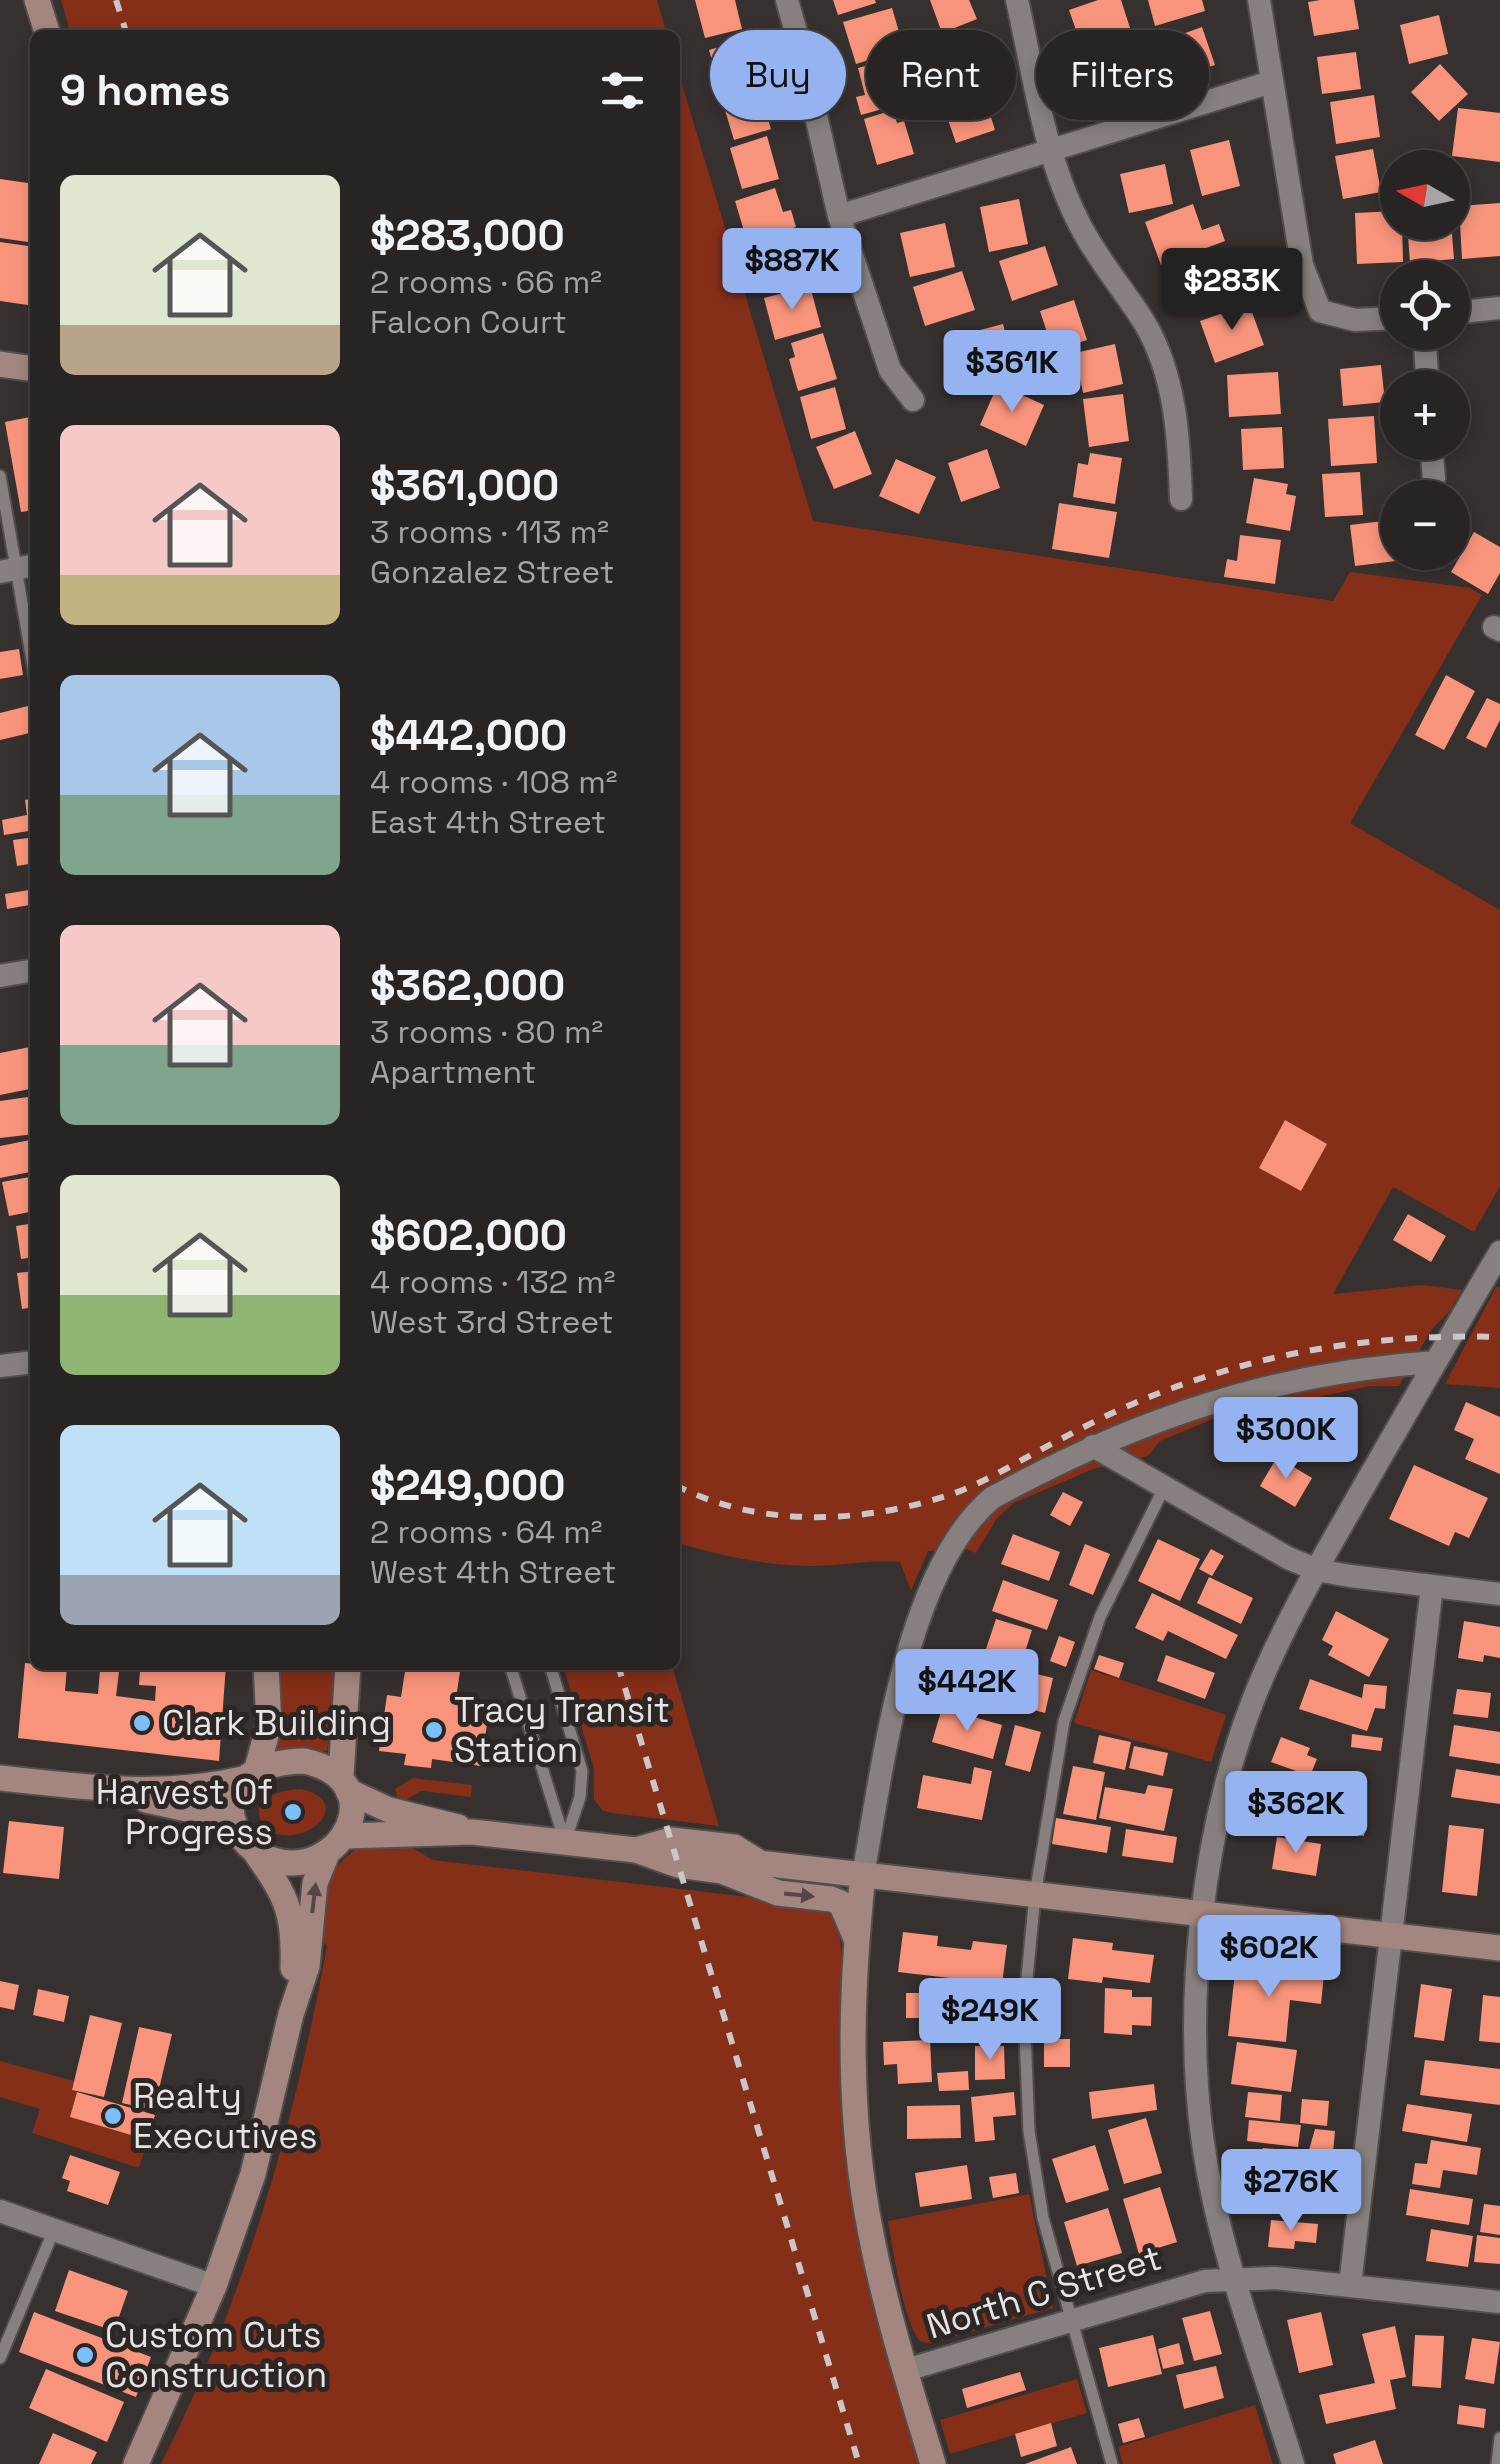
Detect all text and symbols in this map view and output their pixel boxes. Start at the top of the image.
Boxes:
chip: Buy [710,30,846,120]
chip: Rent [866,30,1016,120]
chip: Filters [1036,30,1209,120]
icon: filters [595,63,650,118]
text: 9 homes [60,64,230,117]
north arrow [1380,150,1470,240]
map controls [1380,150,1470,570]
text: $283,000 [370,209,565,262]
icon: home [140,215,260,335]
pin: $887K [722,228,862,313]
text: $887K [744,240,840,280]
pin: $283K [1162,248,1302,333]
text: $283K [1183,260,1281,300]
button: locate [1380,260,1470,350]
text: 2 rooms · 66 m² [370,262,602,302]
text: Falcon Court [370,302,567,342]
pin: $361K [942,330,1082,415]
text: $361K [966,342,1059,382]
button: + [1380,370,1470,460]
text: $361,000 [370,459,559,512]
icon: home [140,465,260,585]
button: − [1380,480,1470,570]
text: 3 rooms · 113 m² [370,512,609,552]
text: Gonzalez Street [370,552,614,592]
text: $442,000 [370,709,567,762]
icon: home [140,715,260,835]
text: 4 rooms · 108 m² [370,762,617,802]
text: East 4th Street [370,802,606,842]
text: $362,000 [370,959,565,1012]
icon: home [140,965,260,1085]
text: 3 rooms · 80 m² [370,1012,603,1052]
text: Apartment [370,1052,536,1092]
text: $602,000 [370,1209,567,1262]
icon: home [140,1215,260,1335]
text: 4 rooms · 132 m² [370,1262,616,1302]
text: West 3rd Street [370,1302,613,1342]
pin: $300K [1216,1397,1356,1482]
text: $300K [1236,1409,1336,1449]
text: $249,000 [370,1459,565,1512]
icon: home [140,1465,260,1585]
text: 2 rooms · 64 m² [370,1512,602,1552]
text: West 4th Street [370,1552,616,1592]
pin: $442K [897,1649,1037,1734]
text: $442K [917,1661,1017,1701]
place label: Tracy Transit Station [454,1688,670,1772]
place label: Clark Building [162,1701,391,1745]
marker: Clark Building [131,1712,153,1734]
marker: Tracy Transit Station [423,1719,445,1741]
place label: Harvest Of Progress [96,1770,273,1854]
pin: $362K [1226,1771,1366,1856]
text: $362K [1247,1783,1345,1823]
marker: Harvest Of Progress [282,1801,304,1823]
one-way arrow [306,1881,322,1913]
one-way arrow [784,1887,816,1903]
pin: $602K [1199,1915,1339,2000]
text: $602K [1220,1927,1318,1967]
pin: $249K [920,1978,1060,2063]
text: $249K [941,1990,1039,2030]
place label: Realty Executives [133,2074,317,2158]
marker: Realty Executives [102,2105,124,2127]
pin: $276K [1221,2149,1361,2234]
text: $276K [1243,2161,1339,2201]
street label: North C Street [921,2235,1167,2349]
place label: Custom Cuts Construction [105,2313,327,2397]
marker: Custom Cuts Construction [74,2344,96,2366]

